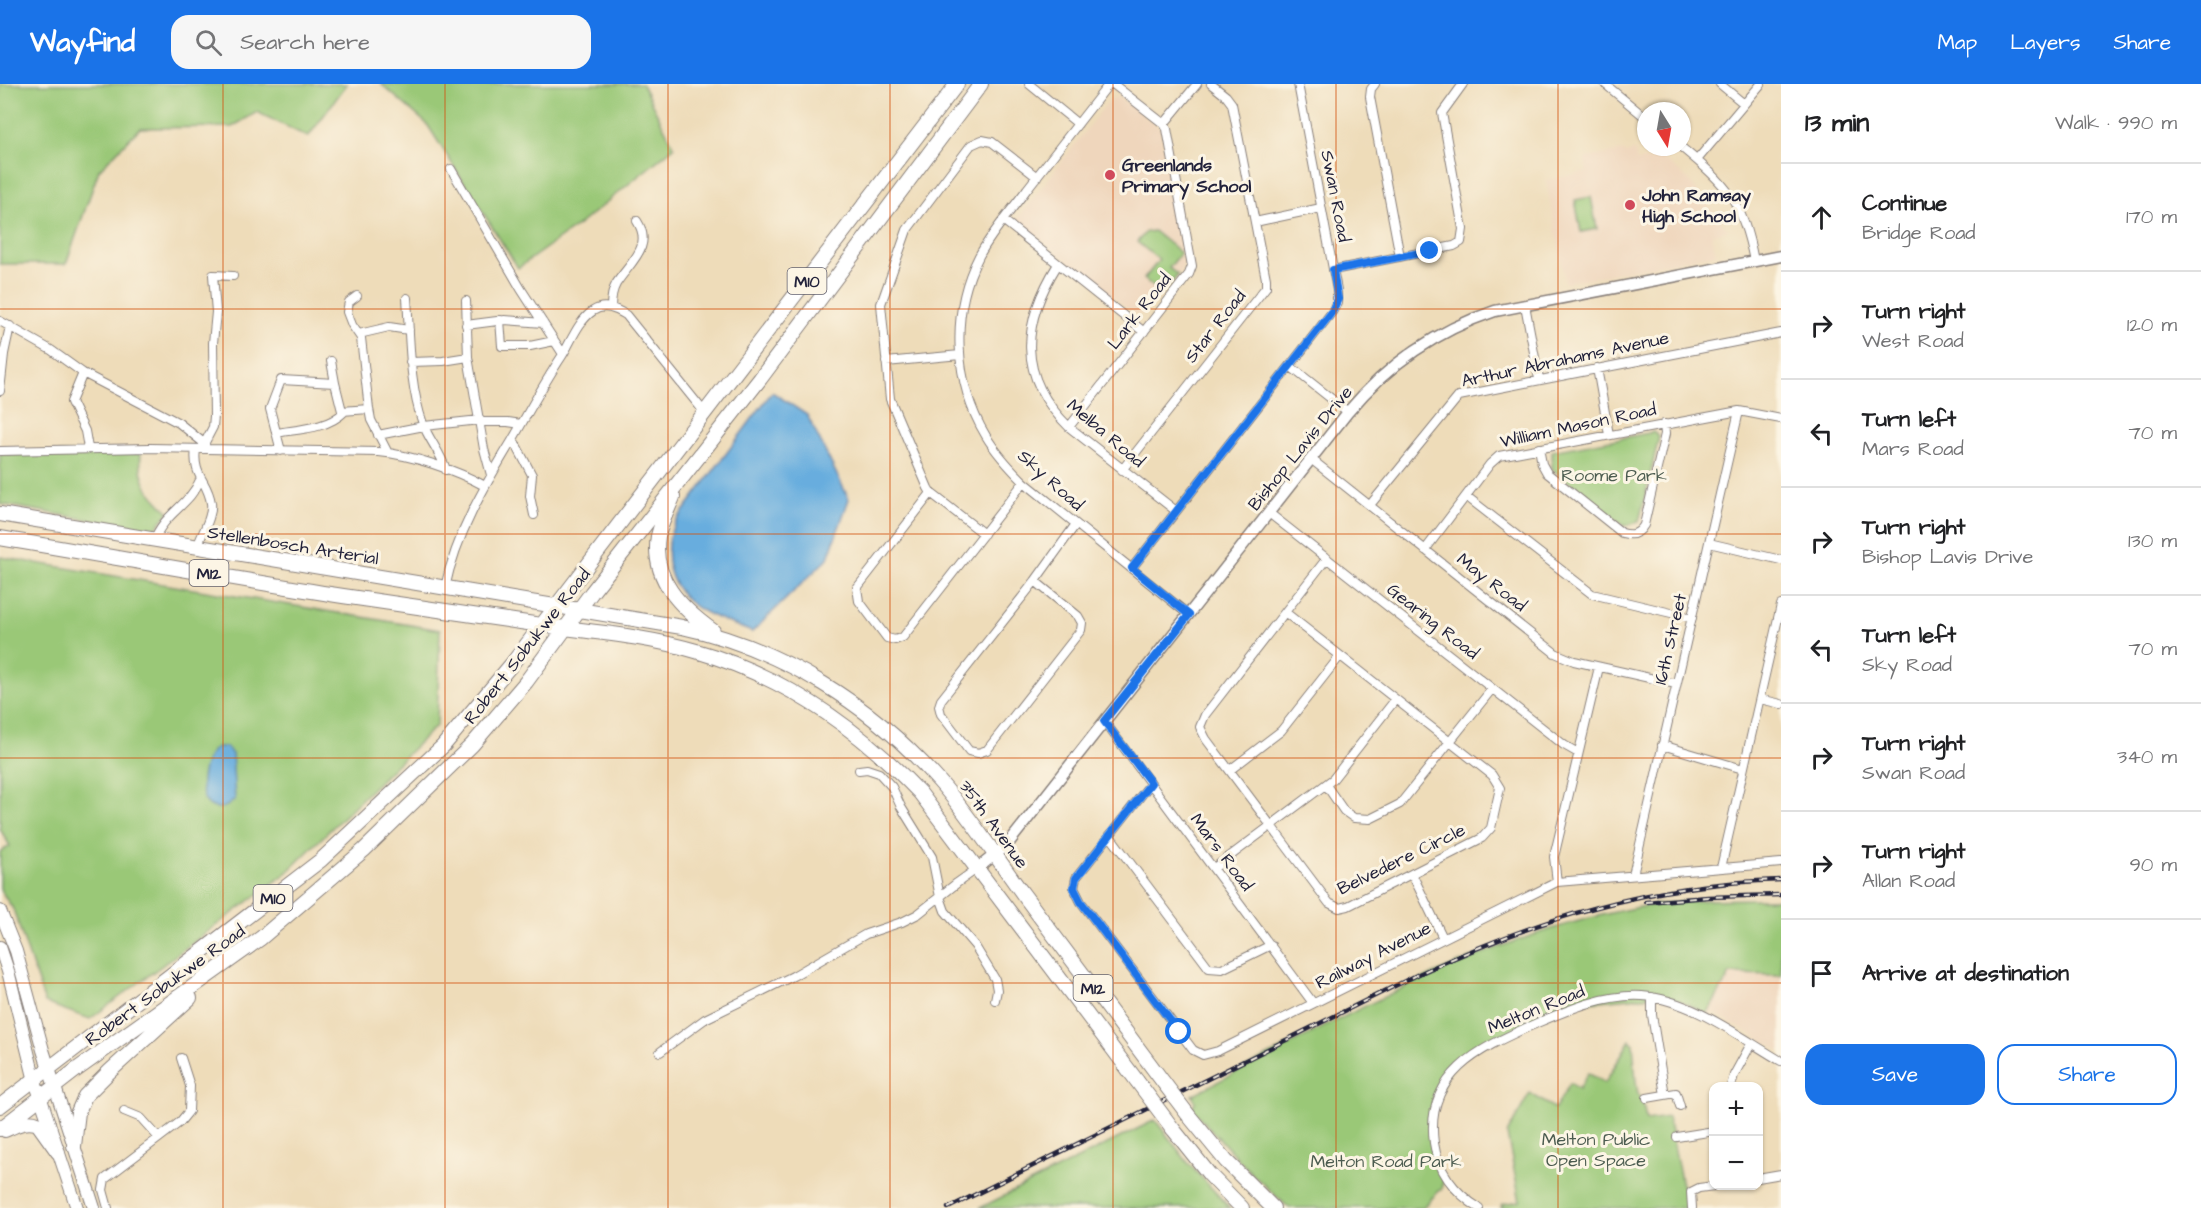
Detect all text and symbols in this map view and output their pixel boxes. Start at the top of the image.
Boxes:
search box [171,15,591,69]
text: Wayfind [30,23,135,62]
icon: search [192,26,225,59]
text: Search here [240,27,370,58]
text: Map [1937,28,1977,57]
text: Layers [2010,28,2080,57]
text: Share [2113,28,2171,57]
north arrow [1637,102,1691,156]
text: 13 min [1805,105,1869,141]
text: Walk · 990 m [2055,109,2177,137]
street label: Swan Road [1314,148,1357,244]
place label: Greenlands Primary School [1122,153,1251,200]
marker: Greenlands Primary School [1103,168,1117,182]
place label: John Ramsay High School [1641,183,1751,230]
text: Continue [1862,188,1947,219]
marker: John Ramsay High School [1623,198,1637,212]
icon: ahead [1805,201,1838,234]
text: 170 m [2126,203,2177,231]
text: Bridge Road [1862,219,1976,247]
route end [1416,237,1442,263]
road number: M10 [788,268,826,294]
street label: Lark Road [1101,268,1177,355]
street label: Star Road [1179,285,1252,368]
text: Turn right [1862,296,1965,327]
icon: right [1805,309,1838,342]
text: 120 m [2127,311,2177,339]
street label: Arthur Abrahams Avenue [1459,325,1671,394]
text: West Road [1862,327,1964,355]
street label: Bishop Lavis Drive [1242,380,1359,516]
street label: Melba Road [1061,393,1150,474]
street label: William Mason Road [1498,397,1659,454]
text: Turn left [1862,404,1956,435]
icon: left [1805,417,1838,450]
text: 70 m [2129,419,2177,447]
text: Mars Road [1862,435,1964,463]
street label: Sky Road [1012,444,1089,518]
park label: Roome Park [1561,463,1667,488]
text: Turn right [1862,512,1965,543]
street label: Stellenbosch Arterial [206,520,380,571]
icon: right [1805,525,1838,558]
text: 130 m [2128,527,2177,555]
text: Bishop Lavis Drive [1862,543,2033,571]
street label: May Road [1451,547,1532,618]
road number: M12 [190,560,228,586]
street label: Robert Sobukwe Road [458,563,596,730]
street label: Gearing Road [1381,577,1484,666]
street label: 16th Street [1648,591,1693,687]
text: Turn left [1862,620,1956,651]
icon: left [1805,633,1838,666]
text: 70 m [2129,635,2177,663]
text: Sky Road [1862,651,1952,679]
text: Turn right [1862,728,1965,759]
icon: right [1805,741,1838,774]
text: 340 m [2117,743,2177,771]
text: Swan Road [1862,759,1965,787]
street label: 35th Avenue [953,775,1034,874]
street label: Mars Road [1184,808,1259,896]
street label: Belvedere Circle [1333,817,1470,901]
text: Turn right [1862,836,1965,867]
icon: right [1805,849,1838,882]
text: 90 m [2129,851,2177,879]
text: Allan Road [1862,867,1955,895]
road number: M10 [254,885,292,911]
street label: Railway Avenue [1311,915,1436,996]
street label: Robert Sobukwe Road [80,919,250,1052]
icon: arrive [1805,957,1838,990]
text: Arrive at destination [1862,958,2069,989]
road number: M12 [1074,975,1112,1001]
street label: Melton Road [1484,979,1588,1040]
route start [1165,1018,1191,1044]
button: Save [1805,1044,1985,1105]
button: Share [1997,1044,2177,1105]
map controls [1709,1082,1763,1190]
button: + [1709,1082,1763,1136]
park label: Melton Public Open Space [1542,1127,1650,1173]
button: − [1709,1136,1763,1190]
park label: Melton Road Park [1310,1149,1462,1174]

